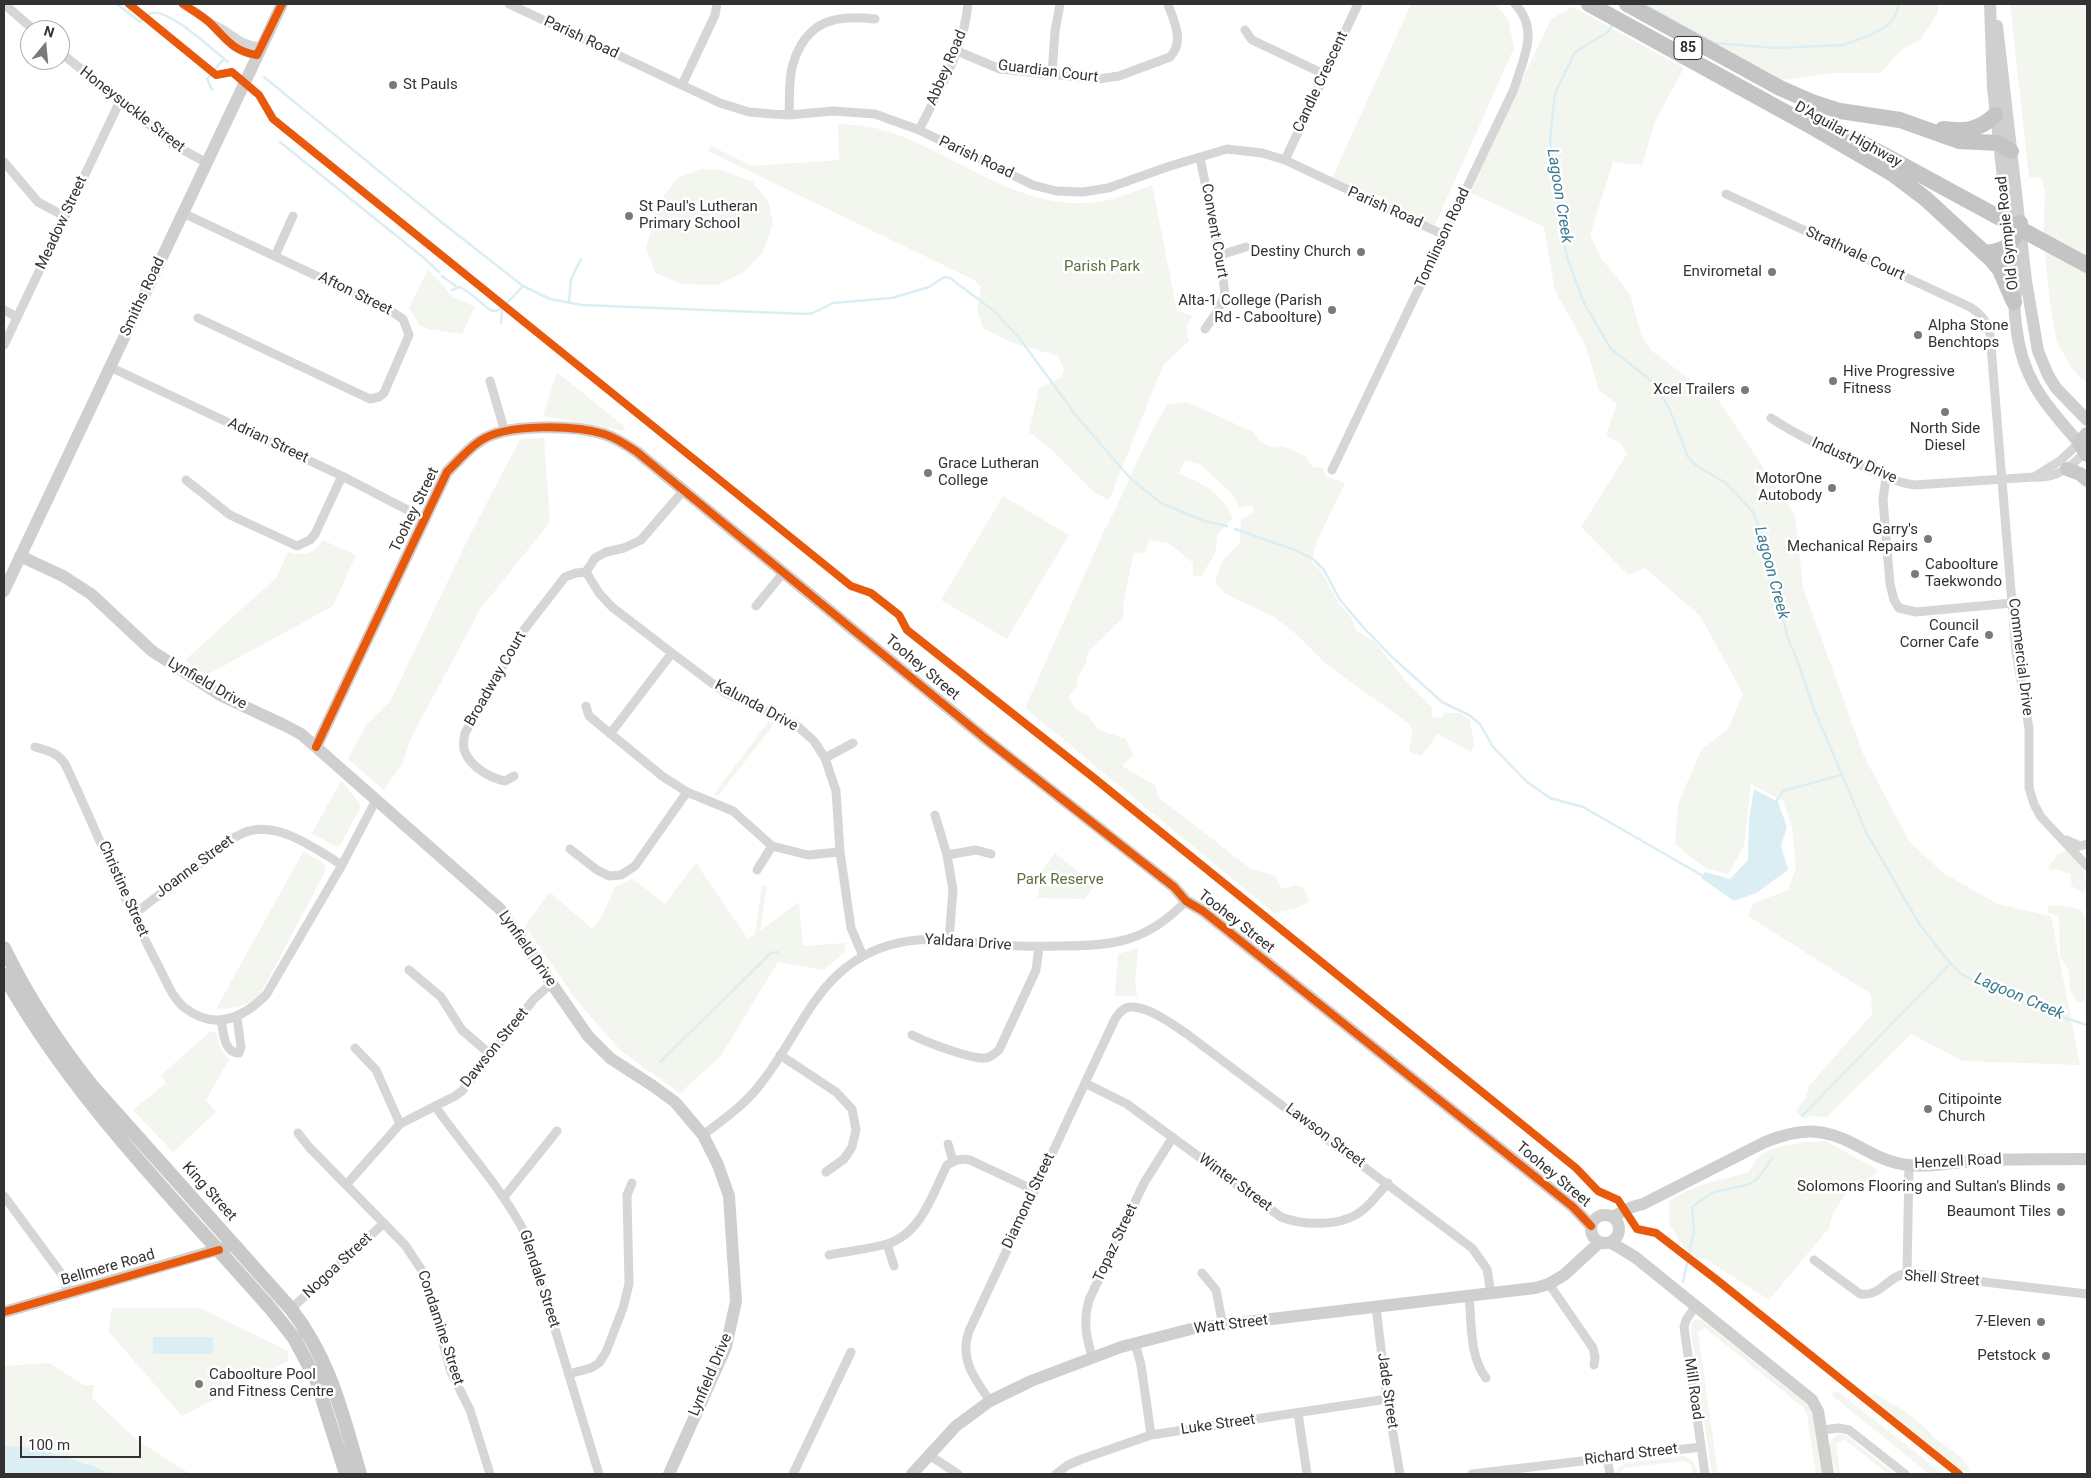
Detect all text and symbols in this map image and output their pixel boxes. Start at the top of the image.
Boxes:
street label: Parish Road [541,13,621,63]
north arrow [20,20,70,70]
text: N [42,23,56,41]
street label: Abbey Road [923,28,971,108]
street label: Candle Crescent [1290,29,1352,135]
road number: 85 [1674,36,1702,59]
street label: Guardian Court [997,57,1099,87]
street label: Honeysuckle Street [76,63,188,157]
place label: St Pauls [403,76,458,94]
marker: St Pauls [387,79,399,91]
street label: D'Aguilar Highway [1791,98,1905,172]
street label: Parish Road [936,133,1016,183]
water label: Lagoon Creek [1542,147,1576,245]
street label: Meadow Street [33,174,91,272]
street label: Old Gympie Road [1993,175,2023,291]
street label: Convent Court [1197,182,1231,280]
street label: Parish Road [1345,183,1425,233]
street label: Tomlinson Road [1412,185,1474,291]
place label: St Paul's Lutheran Primary School [639,198,758,233]
marker: St Paul's Lutheran Primary School [623,210,635,222]
street label: Strathvale Court [1802,223,1908,285]
place label: Destiny Church [1250,243,1351,261]
marker: Destiny Church [1355,246,1367,258]
street label: Smiths Road [117,255,169,339]
park label: Parish Park [1064,258,1140,276]
place label: Envirometal [1683,263,1762,281]
marker: Envirometal [1766,266,1778,278]
street label: Afton Street [315,268,395,320]
place label: Alta-1 College (Parish Rd - Caboolture) [1178,292,1322,327]
marker: Alta-1 College (Parish Rd - Caboolture) [1326,304,1338,316]
place label: Alpha Stone Benchtops [1928,317,2008,352]
marker: Alpha Stone Benchtops [1912,329,1924,341]
place label: Hive Progressive Fitness [1843,363,1955,398]
marker: Hive Progressive Fitness [1827,375,1839,387]
place label: Xcel Trailers [1653,381,1735,399]
marker: Xcel Trailers [1739,384,1751,396]
marker: North Side Diesel [1939,406,1951,418]
street label: Adrian Street [225,415,311,467]
place label: North Side Diesel [1910,420,1980,455]
street label: Industry Drive [1809,434,1899,488]
place label: Grace Lutheran College [938,455,1039,490]
street label: Toohey Street [387,465,443,555]
marker: Grace Lutheran College [922,467,934,479]
place label: MotorOne Autobody [1755,470,1822,505]
marker: MotorOne Autobody [1826,482,1838,494]
place label: Garry's Mechanical Repairs [1787,521,1918,556]
water label: Lagoon Creek [1749,525,1793,621]
marker: Garry's Mechanical Repairs [1922,533,1934,545]
place label: Caboolture Taekwondo [1925,556,2002,591]
marker: Caboolture Taekwondo [1909,568,1921,580]
street label: Commercial Drive [2004,597,2036,717]
place label: Council Corner Cafe [1900,617,1979,652]
street label: Broadway Court [462,628,530,730]
marker: Council Corner Cafe [1983,629,1995,641]
street label: Toohey Street [881,632,963,704]
street label: Lynfield Drive [164,654,250,714]
street label: Kalunda Drive [711,677,801,735]
street label: Joanne Street [153,832,237,902]
street label: Christine Street [94,838,152,940]
park label: Park Reserve [1016,871,1104,889]
street label: Toohey Street [1194,887,1278,957]
street label: Lynfield Drive [494,908,560,990]
street label: Yaldara Drive [924,931,1012,955]
water label: Lagoon Creek [1971,970,2067,1024]
street label: Dawson Street [457,1005,533,1091]
place label: Citipointe Church [1938,1091,2002,1126]
street label: Lawson Street [1281,1100,1369,1172]
marker: Citipointe Church [1922,1103,1934,1115]
street label: Toohey Street [1512,1139,1594,1211]
street label: Diamond Street [999,1150,1059,1252]
street label: Winter Street [1195,1150,1275,1216]
street label: Henzell Road [1914,1151,2002,1173]
street label: King Street [178,1159,240,1225]
place label: Solomons Flooring and Sultan's Blinds [1797,1178,2051,1196]
marker: Solomons Flooring and Sultan's Blinds [2055,1181,2067,1193]
street label: Topaz Street [1090,1201,1142,1285]
place label: Beaumont Tiles [1947,1203,2051,1221]
marker: Beaumont Tiles [2055,1206,2067,1218]
street label: Glendale Street [515,1228,563,1330]
street label: Nogoa Street [300,1230,376,1302]
street label: Bellmere Road [59,1246,157,1290]
street label: Shell Street [1904,1267,1980,1291]
street label: Condamine Street [413,1268,467,1388]
street label: Watt Street [1193,1312,1269,1338]
place label: 7-Eleven [1975,1313,2031,1331]
marker: 7-Eleven [2035,1316,2047,1328]
street label: Lynfield Drive [685,1331,737,1419]
place label: Petstock [1977,1347,2036,1365]
marker: Petstock [2040,1350,2052,1362]
street label: Jade Street [1373,1352,1401,1430]
street label: Mill Road [1680,1357,1706,1421]
place label: Caboolture Pool and Fitness Centre [209,1366,334,1401]
marker: Caboolture Pool and Fitness Centre [193,1378,205,1390]
street label: Luke Street [1180,1411,1256,1439]
scale bar [22,1426,144,1458]
text: 100 m [28,1436,70,1454]
street label: Richard Street [1583,1440,1679,1470]

